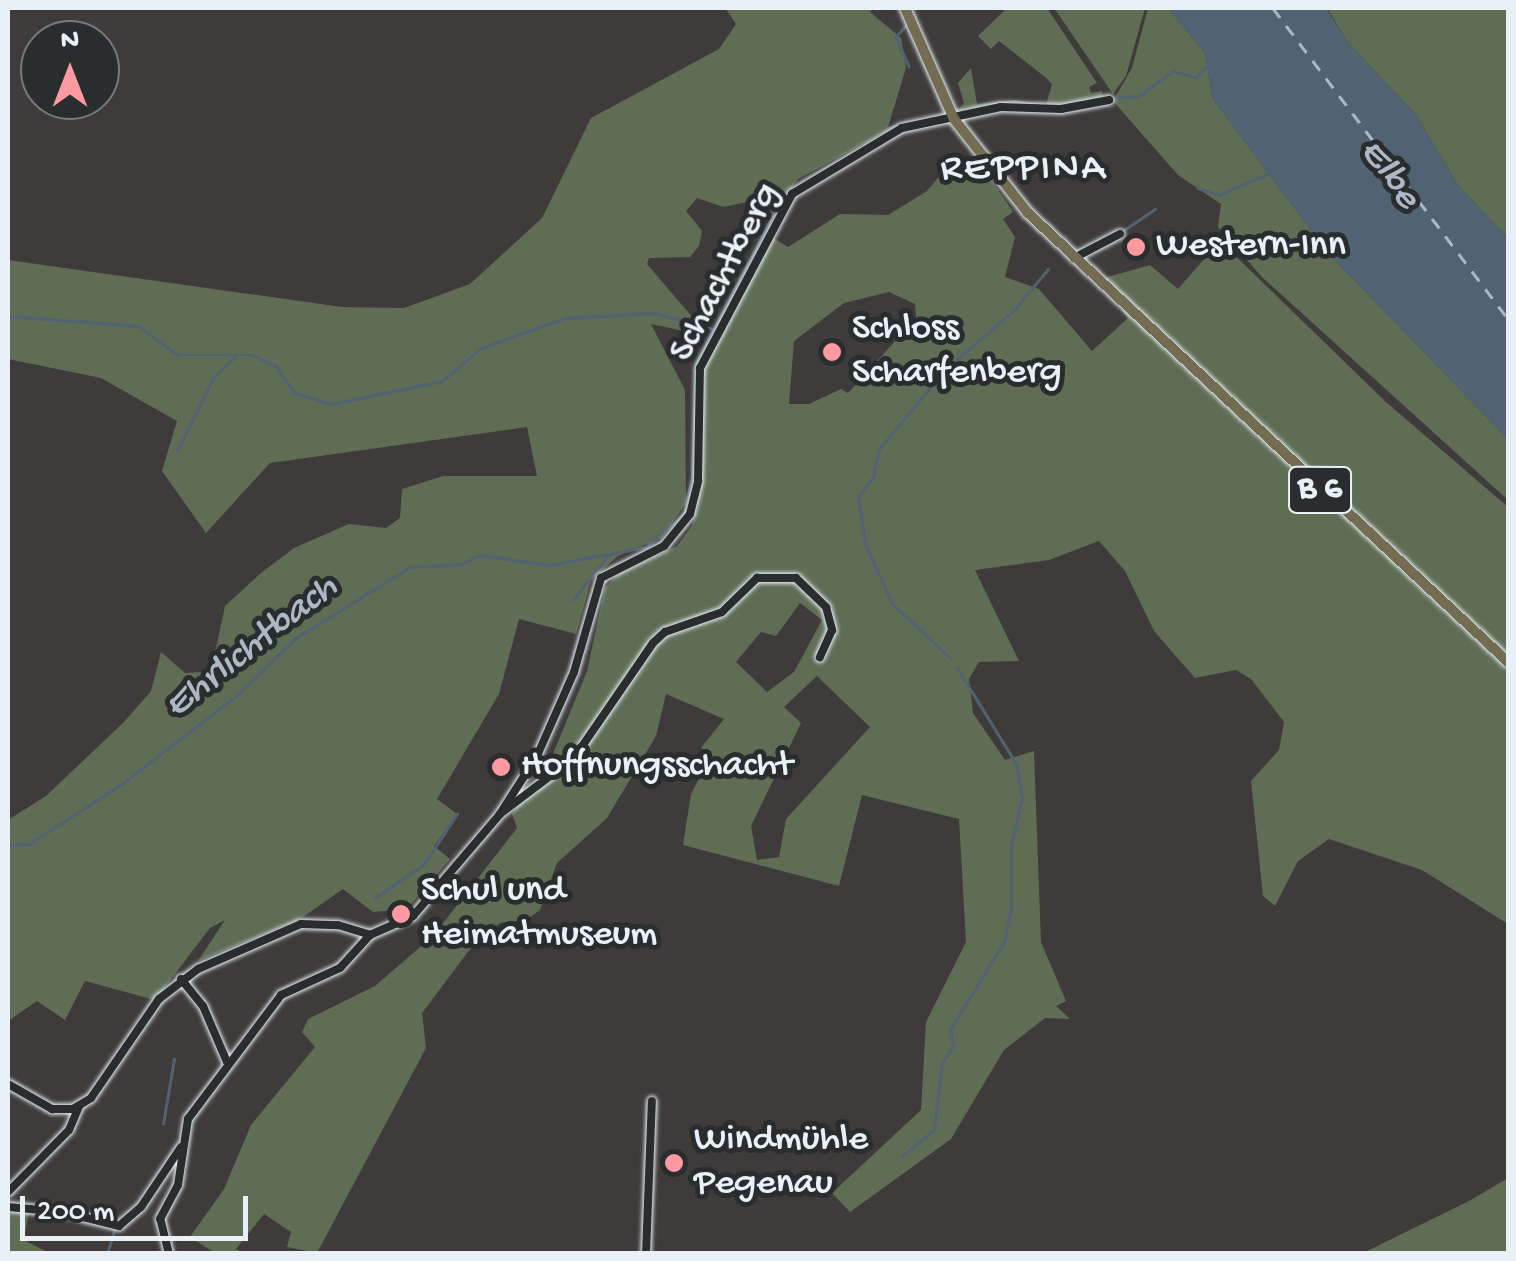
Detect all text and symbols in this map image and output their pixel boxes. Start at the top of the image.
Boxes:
north arrow [20,20,120,120]
text: N [61,25,79,58]
water label: Elbe [1346,130,1430,220]
district label: REPPINA [941,146,1107,194]
street label: Schachtberg [660,176,792,370]
place label: Western-Inn [1156,224,1346,270]
marker: Western-Inn [1125,236,1147,258]
place label: Schloss Scharfenberg [852,307,1062,396]
marker: Schloss Scharfenberg [821,341,843,363]
road number: B 6 [1288,460,1352,520]
water label: Ehrlichtbach [155,565,349,731]
place label: Hoffnungsschacht [521,744,792,790]
marker: Hoffnungsschacht [490,756,512,778]
place label: Schul und Heimatmuseum [421,869,657,958]
marker: Schul und Heimatmuseum [390,903,412,925]
place label: Windmühle Pegenau [694,1118,868,1208]
marker: Windmühle Pegenau [663,1152,685,1174]
scale bar [25,1176,252,1238]
text: 200 m [37,1196,114,1231]

